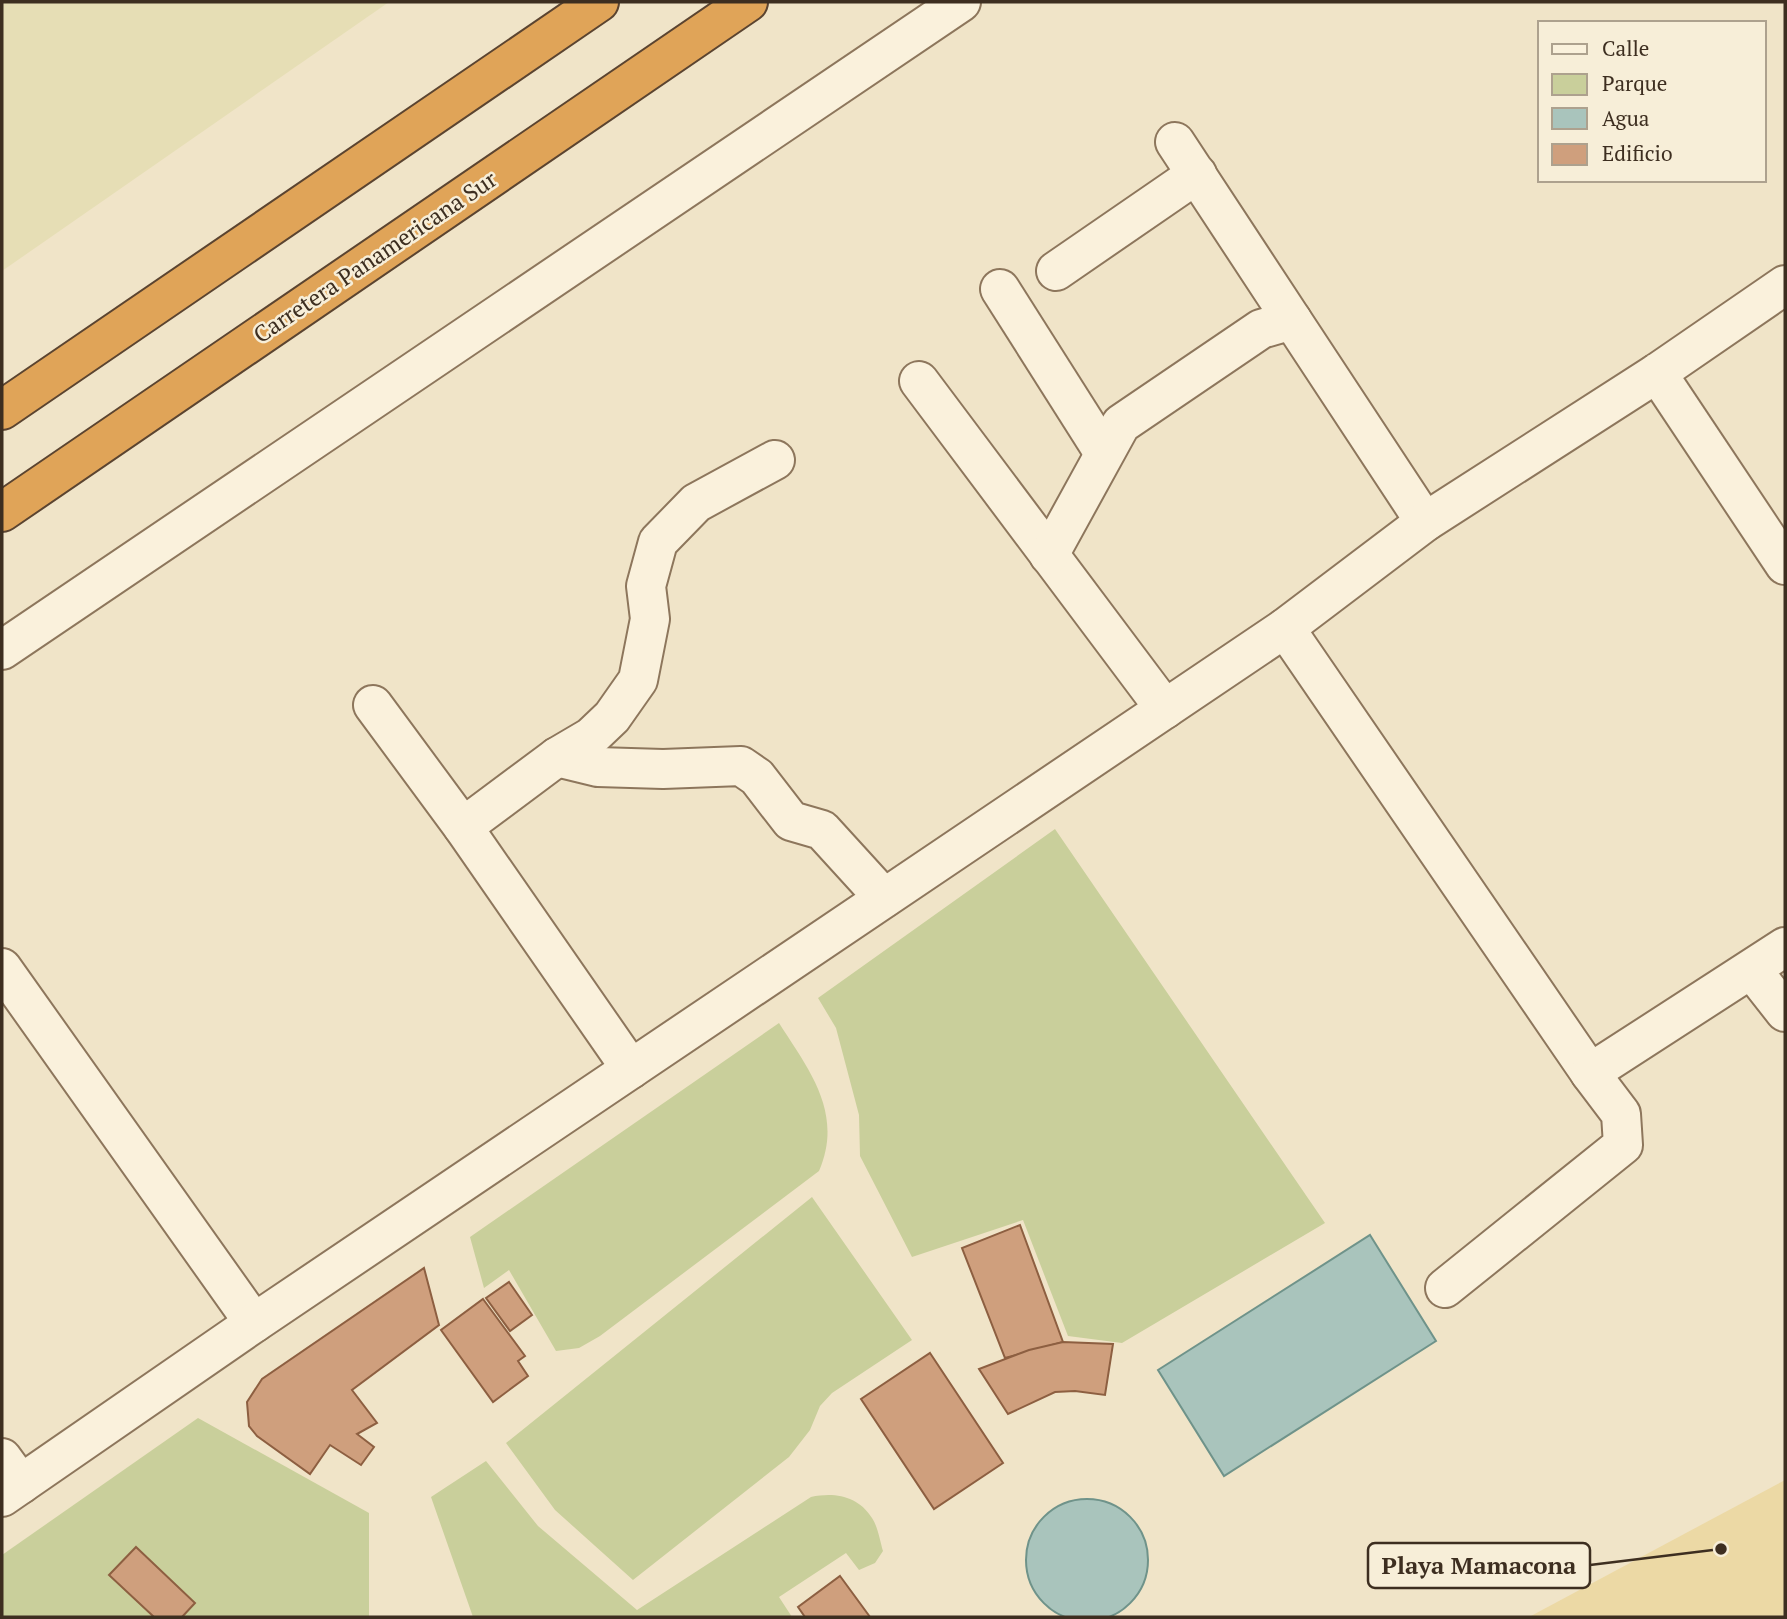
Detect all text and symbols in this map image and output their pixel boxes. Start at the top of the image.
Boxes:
legend [1538,21,1766,182]
text: Calle [1602,34,1649,62]
text: Parque [1602,69,1667,97]
text: Agua [1602,104,1650,132]
text: Edificio [1602,139,1673,167]
street label: Carretera Panamericana Sur [247,163,503,350]
callout: Playa Mamacona [1368,1543,1590,1588]
text: Playa Mamacona [1382,1549,1577,1581]

